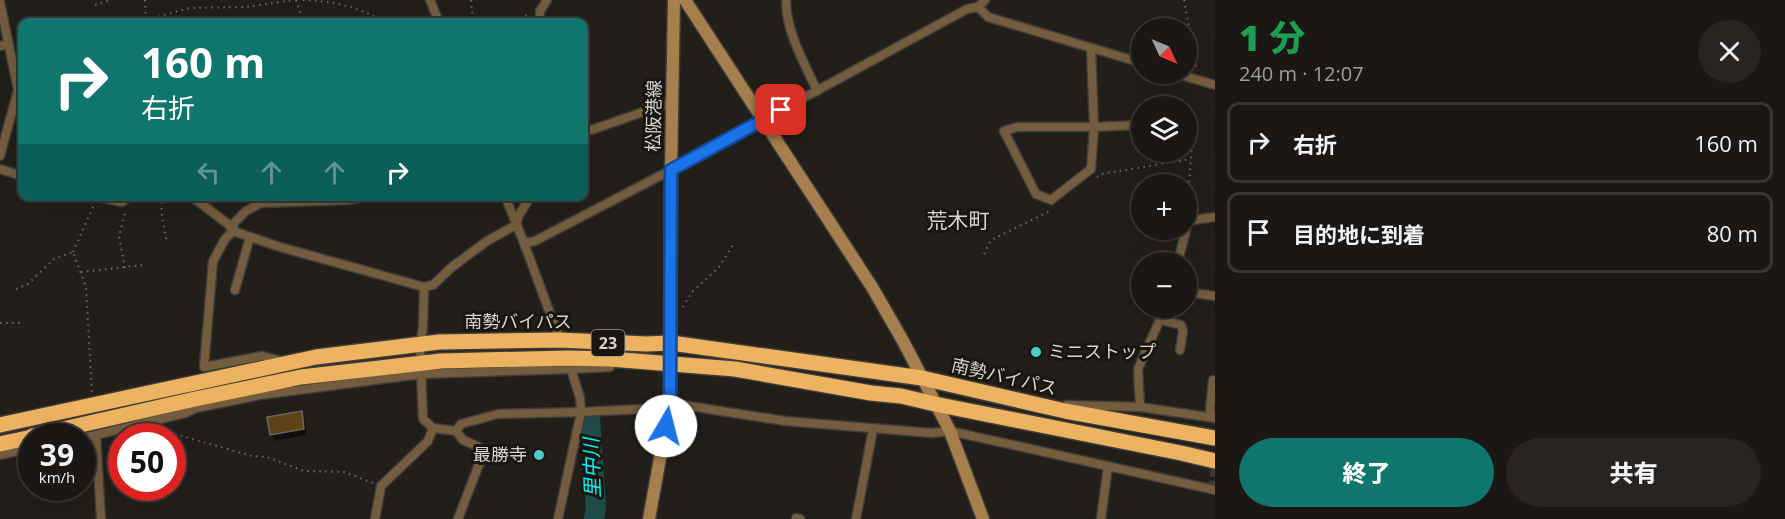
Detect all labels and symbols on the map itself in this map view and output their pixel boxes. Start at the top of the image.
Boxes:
north arrow [1131,18,1197,84]
street label: 松阪港線 [640,80,666,152]
pin [755,84,806,135]
district label: 荒木町 [927,206,990,234]
street label: 南勢バイパス [464,309,572,333]
road number: 23 [592,330,624,356]
place label: ミニストップ [1048,339,1156,363]
marker: ミニストップ [1029,345,1043,359]
street label: 南勢バイパス [949,352,1059,400]
position arrow [634,394,698,458]
speed limit sign: 50 [108,423,186,501]
water label: 里中川 [577,436,606,498]
place label: 最勝寺 [473,442,527,466]
marker: 最勝寺 [532,448,546,462]

